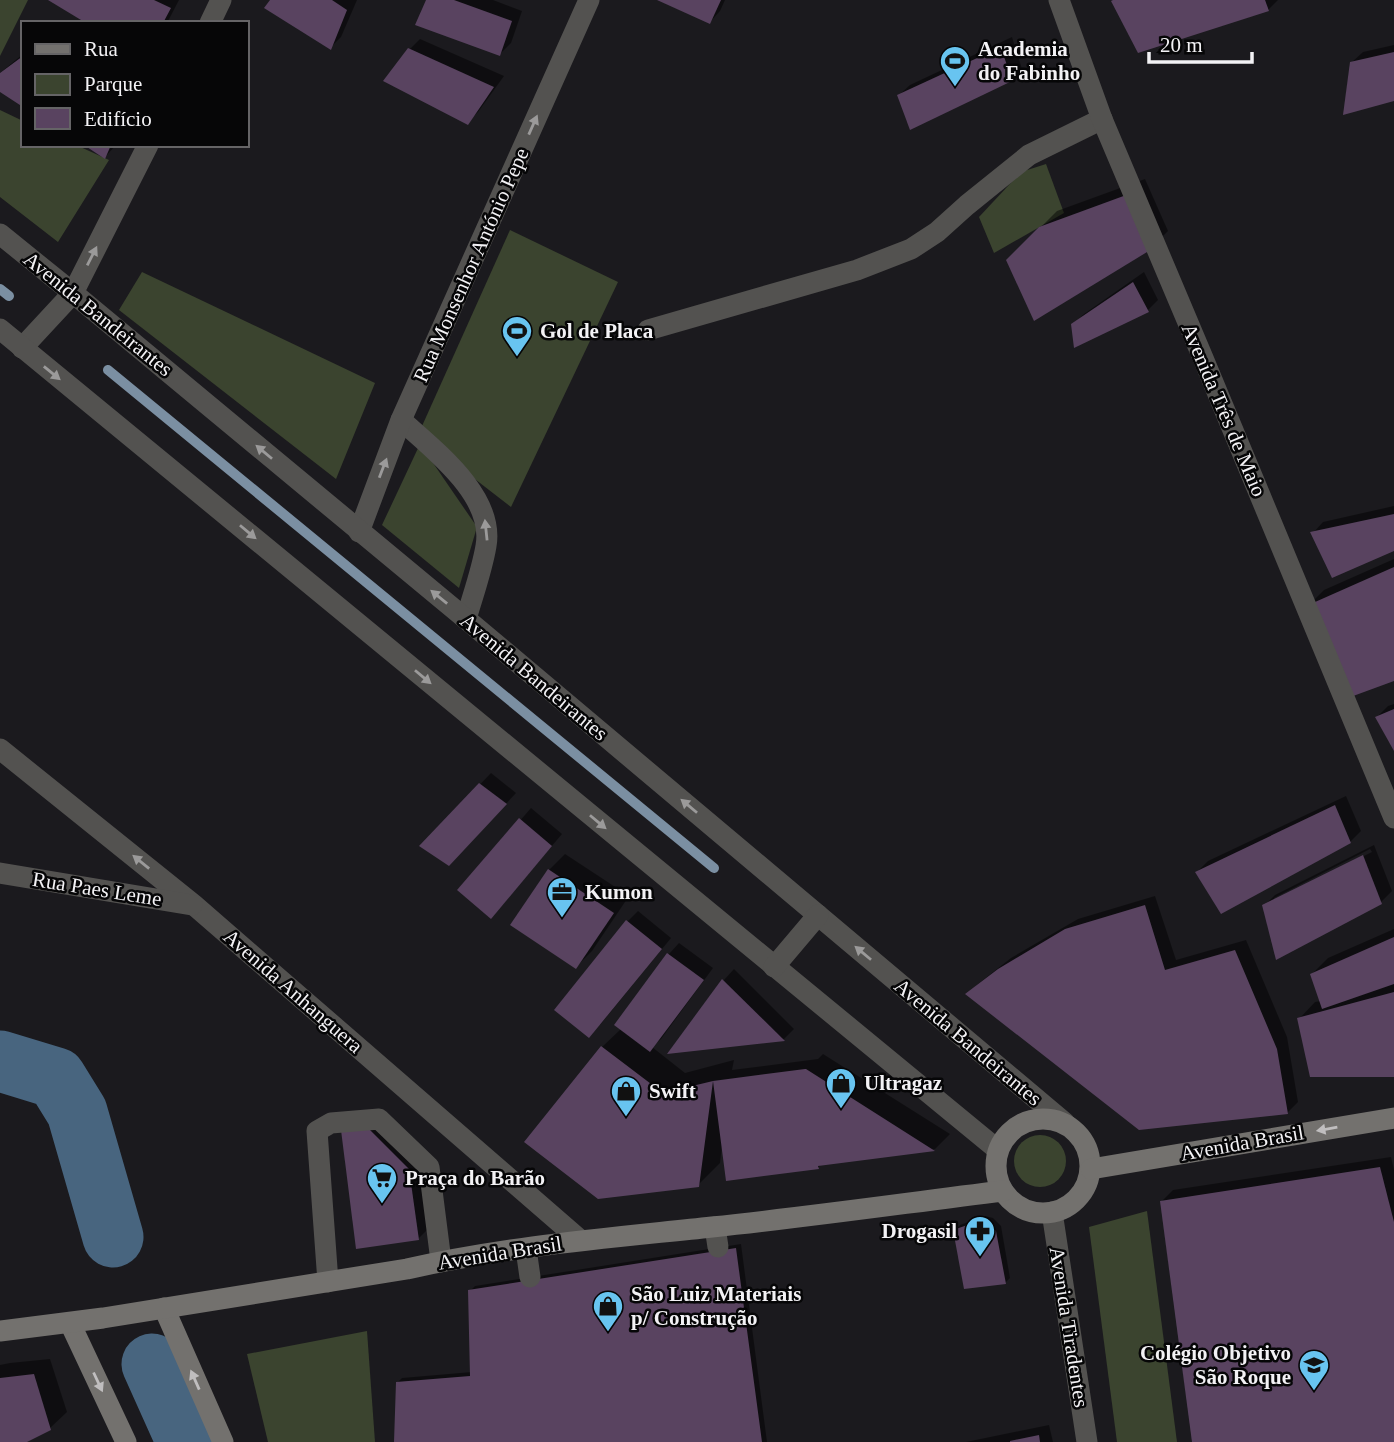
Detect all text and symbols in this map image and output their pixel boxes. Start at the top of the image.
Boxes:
legend [21,21,248,147]
scale bar [1149,21,1252,65]
text: 20 m [1160,33,1203,57]
text: Rua [84,37,119,61]
place label: Academia do Fabinho [978,37,1080,85]
sports icon: Academia do Fabinho [938,44,972,88]
text: Parque [84,72,142,96]
text: Edifício [84,107,152,131]
one-way arrow [527,115,539,135]
street label: Rua Monsenhor António Pepe [408,144,534,386]
one-way arrow [86,245,98,265]
street label: Avenida Bandeirantes [19,247,177,381]
sports icon: Gol de Placa [500,314,534,358]
place label: Gol de Placa [540,319,654,343]
street label: Avenida Três de Maio [1177,320,1271,500]
one-way arrow [43,365,61,380]
one-way arrow [256,445,273,460]
one-way arrow [378,457,389,478]
one-way arrow [480,518,491,540]
one-way arrow [239,524,256,539]
one-way arrow [431,590,449,605]
street label: Avenida Bandeirantes [456,609,612,745]
one-way arrow [415,669,432,684]
one-way arrow [680,799,698,814]
one-way arrow [590,814,607,829]
one-way arrow [133,855,151,870]
street label: Rua Paes Leme [31,867,163,911]
office icon: Kumon [545,875,579,919]
place label: Kumon [585,880,653,904]
street label: Avenida Anhanguera [219,924,368,1058]
one-way arrow [854,945,872,961]
street label: Avenida Bandeirantes [890,974,1046,1110]
shop icon: Ultragaz [824,1066,858,1110]
place label: Ultragaz [864,1071,942,1095]
shop icon: Swift [609,1074,643,1118]
place label: Swift [649,1079,696,1103]
street label: Avenida Brasil [1178,1120,1306,1166]
one-way arrow [1316,1124,1338,1135]
supermarket icon: Praça do Barão [365,1161,399,1205]
place label: Praça do Barão [405,1166,545,1190]
pharmacy icon: Drogasil [963,1214,997,1258]
place label: Drogasil [882,1219,957,1243]
street label: Avenida Brasil [436,1231,564,1275]
street label: Avenida Tiradentes [1044,1245,1094,1409]
place label: São Luiz Materiais p/ Construção [631,1282,801,1330]
shop icon: São Luiz Materiais p/ Construção [591,1289,625,1333]
place label: Colégio Objetivo São Roque [1140,1341,1291,1389]
school or university icon: Colégio Objetivo São Roque [1297,1348,1331,1392]
one-way arrow [189,1369,200,1390]
one-way arrow [92,1372,104,1392]

